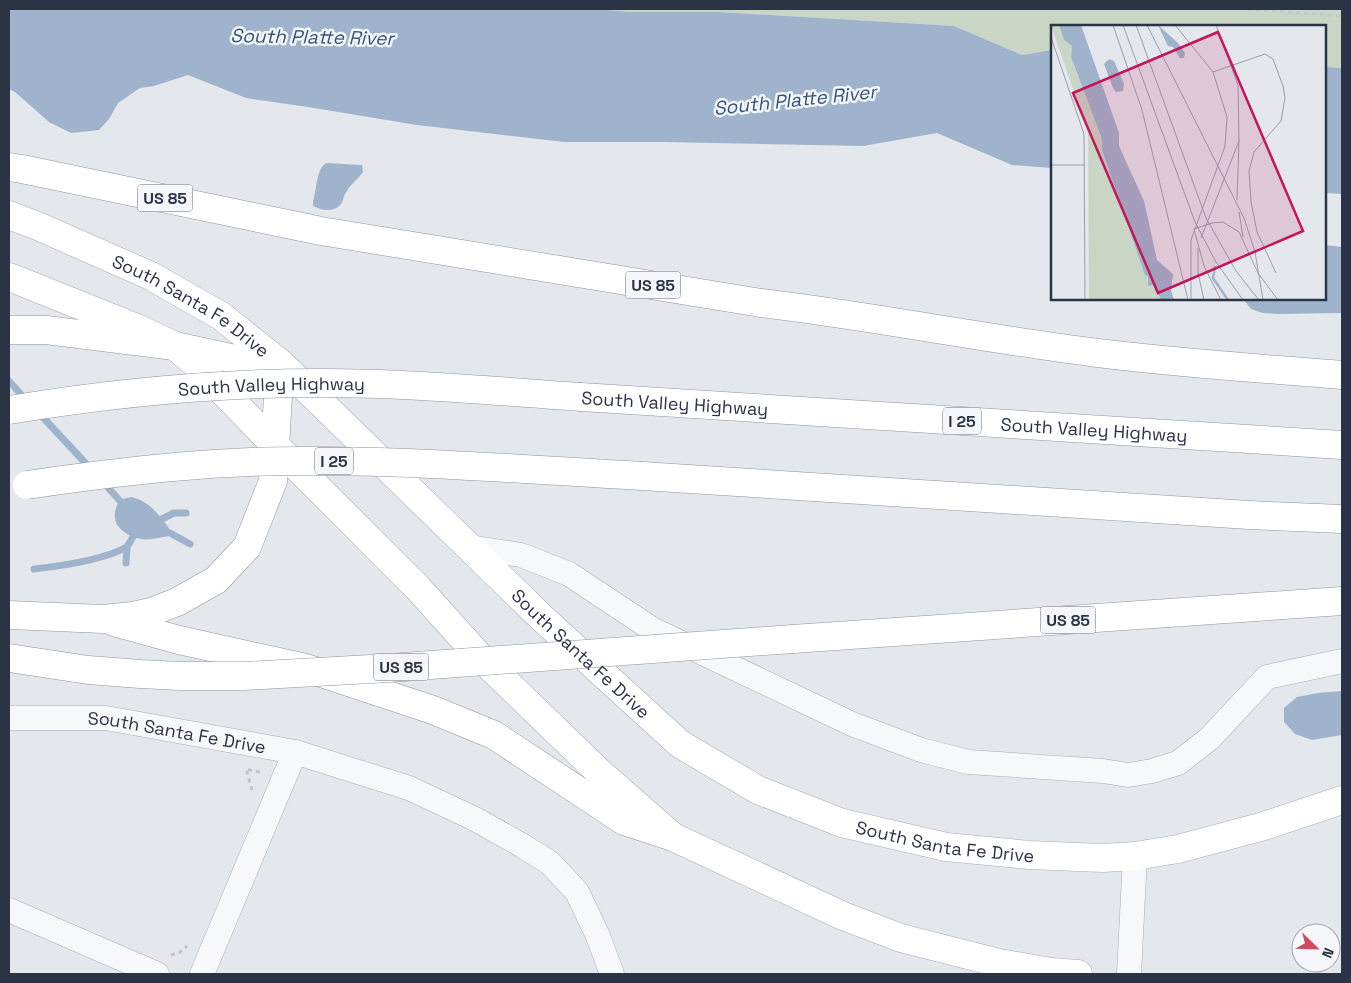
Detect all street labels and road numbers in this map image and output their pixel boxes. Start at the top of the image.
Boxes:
road number: US 85 [138,184,192,212]
street label: South Santa Fe Drive [109,249,274,362]
road number: US 85 [626,272,680,298]
street label: South Valley Highway [177,371,365,400]
street label: South Valley Highway [581,386,769,420]
road number: I 25 [943,408,981,434]
street label: South Valley Highway [1000,412,1188,447]
road number: I 25 [315,448,353,474]
street label: South Santa Fe Drive [507,584,655,723]
road number: US 85 [1040,606,1096,634]
road number: US 85 [374,654,428,680]
street label: South Santa Fe Drive [88,707,268,758]
street label: South Santa Fe Drive [854,815,1035,867]

